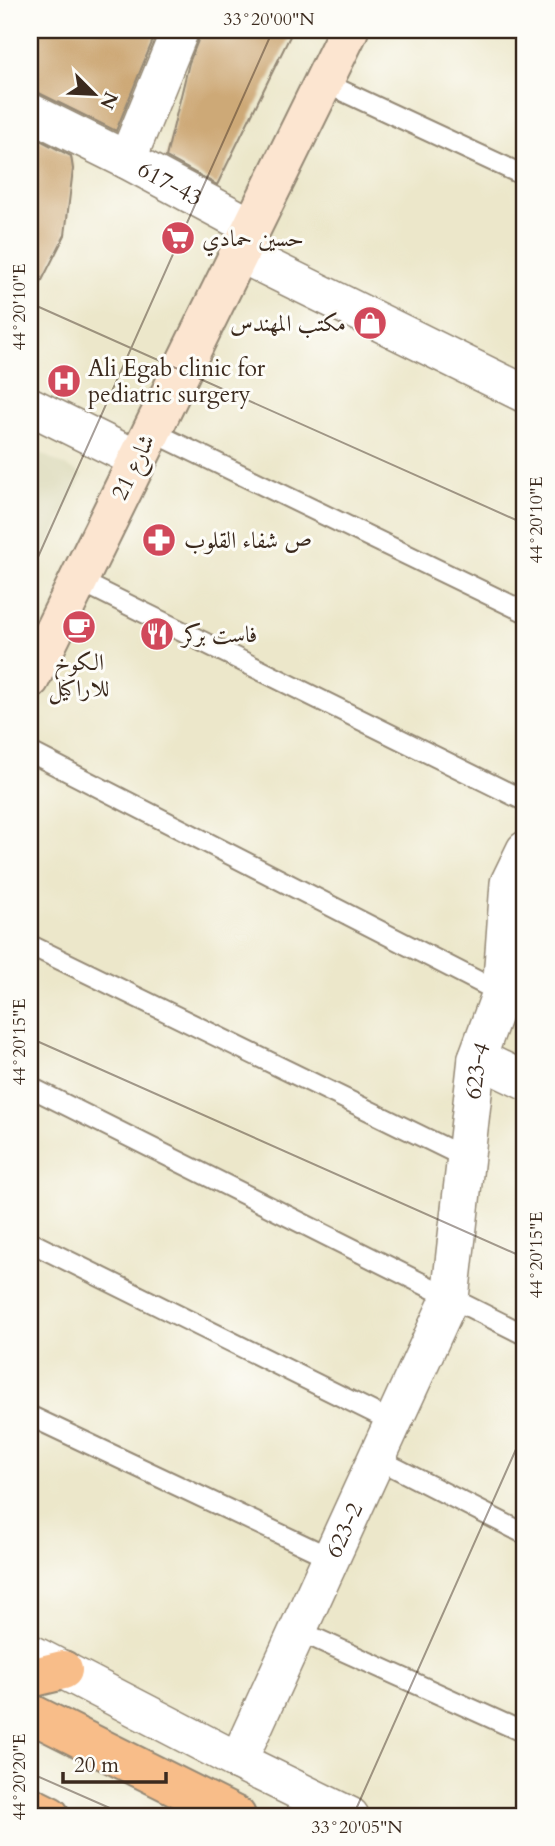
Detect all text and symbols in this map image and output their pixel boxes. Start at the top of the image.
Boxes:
text: 33°20'00"N [223,7,315,32]
north arrow [60,60,130,130]
text: N [93,88,124,114]
street label: 617-43 [132,153,208,213]
supermarket icon: حسين حمادي [159,219,197,257]
place label: حسين حمادي [202,223,304,257]
text: 44°20'10"E [7,263,32,351]
shop icon: مكتب المهندس [351,304,389,342]
place label: مكتب المهندس [230,308,346,339]
place label: Ali Egab clinic for pediatric surgery [88,353,266,410]
hospital icon: Ali Egab clinic for pediatric surgery [45,362,83,400]
street label: شارع 21 [104,429,166,507]
text: 44°20'10"E [524,476,549,564]
pharmacy icon: ص شفاء القلوب [140,521,178,559]
place label: ص شفاء القلوب [184,525,312,556]
cafe icon: الكوخ للاراكيل [60,608,98,646]
restaurant icon: فاست بركر [138,615,176,653]
place label: فاست بركر [180,619,257,650]
place label: الكوخ للاراكيل [48,647,110,705]
text: 44°20'15"E [7,998,32,1086]
street label: 623-4 [457,1037,497,1101]
text: 44°20'15"E [524,1211,549,1299]
street label: 623-2 [318,1498,370,1563]
text: 44°20'20"E [7,1733,32,1821]
scale bar [63,1741,166,1785]
text: 20 m [74,1751,119,1780]
text: 33°20'05"N [311,1815,403,1840]

